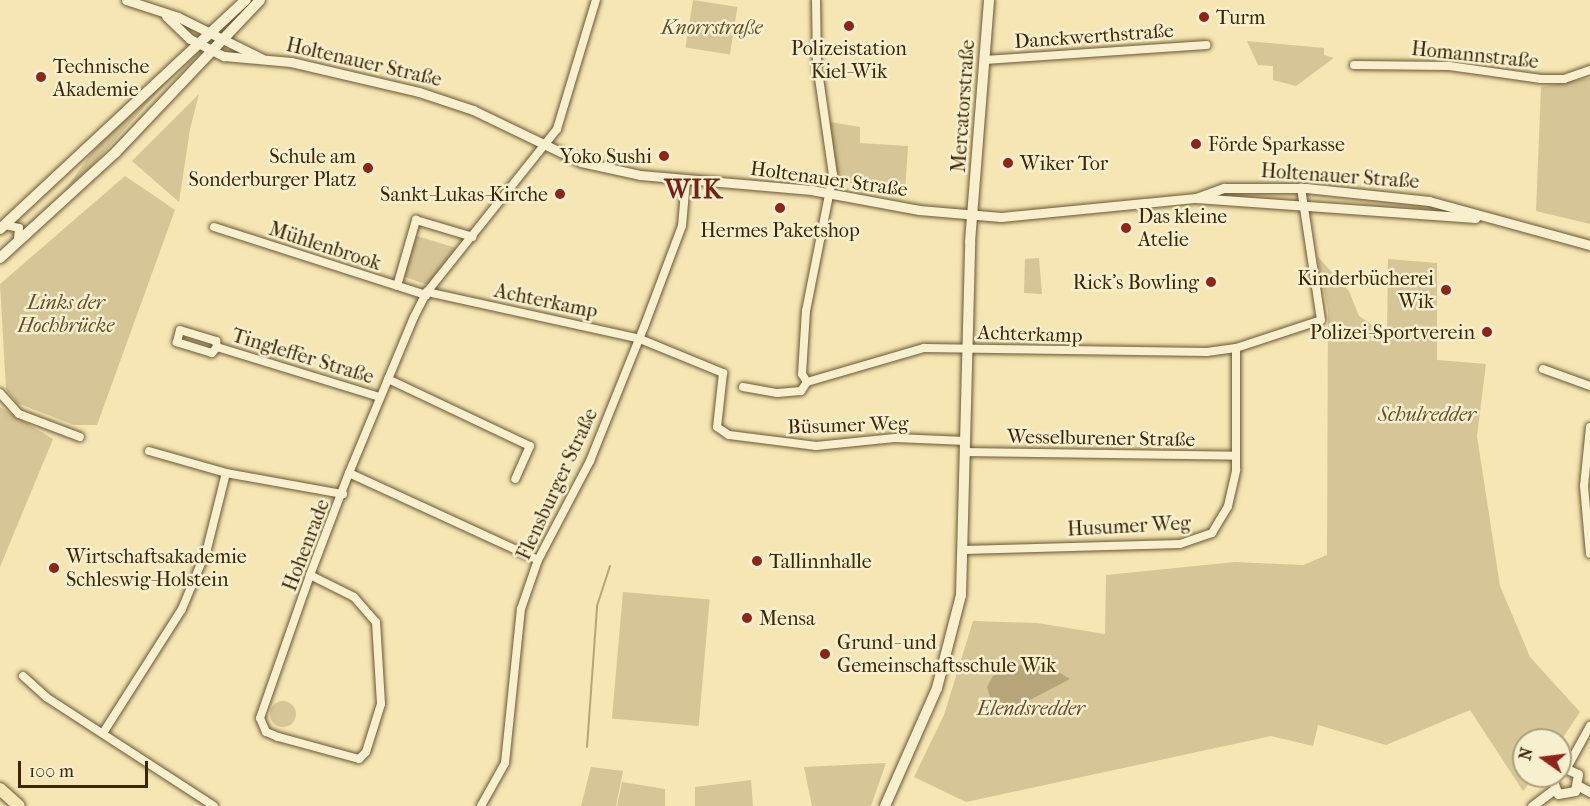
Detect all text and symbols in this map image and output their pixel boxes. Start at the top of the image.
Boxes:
place label: Turm [1216,5,1265,29]
marker: Turm [1197,10,1211,24]
park label: Knorrstraße [661,15,763,39]
street label: Danckwerthstraße [1014,18,1174,54]
marker: Polizeistation Kiel-Wik [842,19,856,33]
street label: Holtenauer Straße [284,32,444,92]
place label: Polizeistation Kiel-Wik [791,36,907,83]
street label: Homannstraße [1410,36,1540,74]
street label: Mercatorstraße [946,39,980,173]
place label: Technische Akademie [53,54,149,101]
marker: Technische Akademie [34,70,48,84]
place label: Förde Sparkasse [1208,132,1345,156]
marker: Förde Sparkasse [1189,137,1203,151]
place label: Schule am Sonderburger Platz [189,144,356,191]
place label: Yoko Sushi [560,144,652,168]
marker: Yoko Sushi [657,149,671,163]
place label: Wiker Tor [1020,151,1108,175]
street label: Holtenauer Straße [749,156,909,202]
marker: Wiker Tor [1001,156,1015,170]
street label: Holtenauer Straße [1260,158,1420,194]
marker: Schule am Sonderburger Platz [361,161,375,175]
district label: WIK [664,174,724,206]
place label: Sankt-Lukas-Kirche [380,182,548,206]
marker: Sankt-Lukas-Kirche [553,187,567,201]
marker: Hermes Paketshop [773,201,787,215]
place label: Das kleine Atelie [1138,204,1227,251]
street label: Mühlenbrook [266,217,384,275]
place label: Hermes Paketshop [700,218,860,242]
marker: Das kleine Atelie [1119,221,1133,235]
place label: Kinderbücherei Wik [1297,266,1434,313]
place label: Rick’s Bowling [1073,270,1199,294]
marker: Rick’s Bowling [1204,275,1218,289]
street label: Achterkamp [492,278,600,324]
marker: Kinderbücherei Wik [1439,283,1453,297]
park label: Links der Hochbrücke [18,291,114,338]
street label: Achterkamp [977,320,1083,348]
place label: Polizei-Sportverein [1310,320,1475,344]
street label: Tingleffer Straße [229,323,377,389]
marker: Polizei-Sportverein [1480,325,1494,339]
park label: Schulredder [1378,402,1476,426]
street label: Flensburger Straße [511,404,603,564]
street label: Büsumer Weg [787,411,909,439]
street label: Wesselburener Straße [1007,424,1195,452]
street label: Hohenrade [277,496,335,594]
street label: Husumer Weg [1067,511,1191,541]
place label: Wirtschaftsakademie Schleswig-Holstein [66,544,247,591]
place label: Tallinnhalle [769,549,872,573]
marker: Tallinnhalle [750,554,764,568]
marker: Wirtschaftsakademie Schleswig-Holstein [47,561,61,575]
place label: Mensa [759,606,815,630]
marker: Mensa [740,611,754,625]
place label: Grund- und Gemeinschaftsschule Wik [837,630,1056,677]
marker: Grund- und Gemeinschaftsschule Wik [818,647,832,661]
park label: Elendsredder [977,696,1085,720]
north arrow [1512,728,1572,788]
text: N [1515,746,1537,762]
scale bar [21,749,152,787]
text: 100 m [29,761,74,782]

